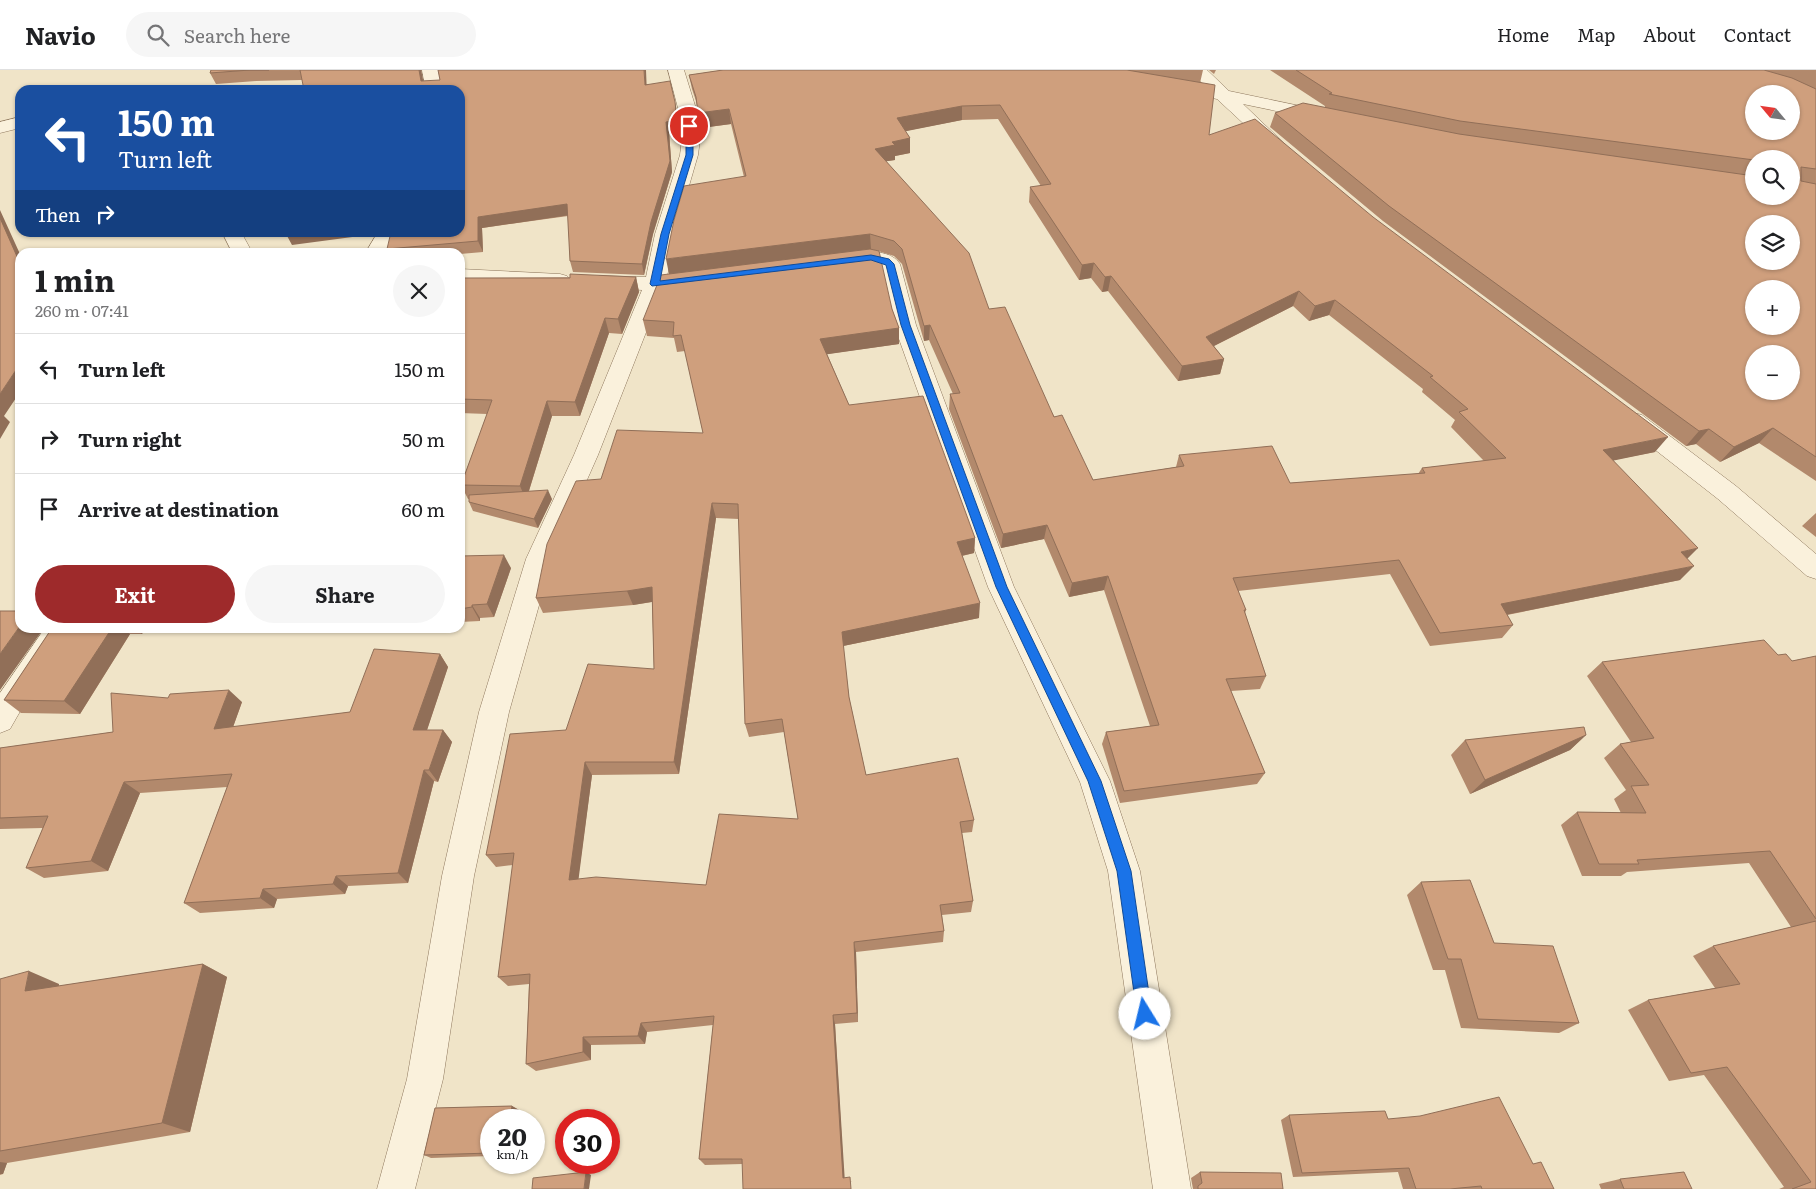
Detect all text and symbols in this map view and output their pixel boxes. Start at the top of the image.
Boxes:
search box [126,12,476,57]
text: Navio [25,17,96,52]
icon: search [144,21,172,49]
text: Search here [184,21,290,49]
text: Home [1497,21,1549,48]
text: Map [1577,21,1615,48]
text: About [1643,21,1696,48]
text: Contact [1724,21,1791,48]
north arrow [1745,85,1800,140]
map controls [1745,85,1800,400]
text: 150 m [118,95,215,147]
icon: left [35,105,100,170]
pin [668,105,710,147]
icon: arrive [675,112,703,140]
text: Turn left [118,142,212,175]
button: search [1745,150,1800,205]
text: Then [35,200,81,228]
icon: right [91,200,119,228]
button: layers [1745,215,1800,270]
text: 1 min [35,257,115,301]
button: close [393,265,445,317]
button: + [1745,280,1800,335]
text: 260 m · 07:41 [35,298,129,322]
button: − [1745,345,1800,400]
icon: left [35,355,63,383]
text: Turn left [78,355,165,383]
text: 150 m [394,355,445,383]
icon: right [35,425,63,453]
text: Turn right [78,425,182,453]
text: 50 m [402,425,445,453]
icon: arrive [35,495,63,523]
text: Arrive at destination [78,495,279,523]
text: 60 m [402,495,445,523]
button: Exit [35,565,235,623]
button: Share [245,565,445,623]
position arrow [1118,987,1170,1039]
speed limit sign: 30 [555,1109,620,1174]
text: 20 [498,1117,527,1154]
text: km/h [497,1145,528,1163]

